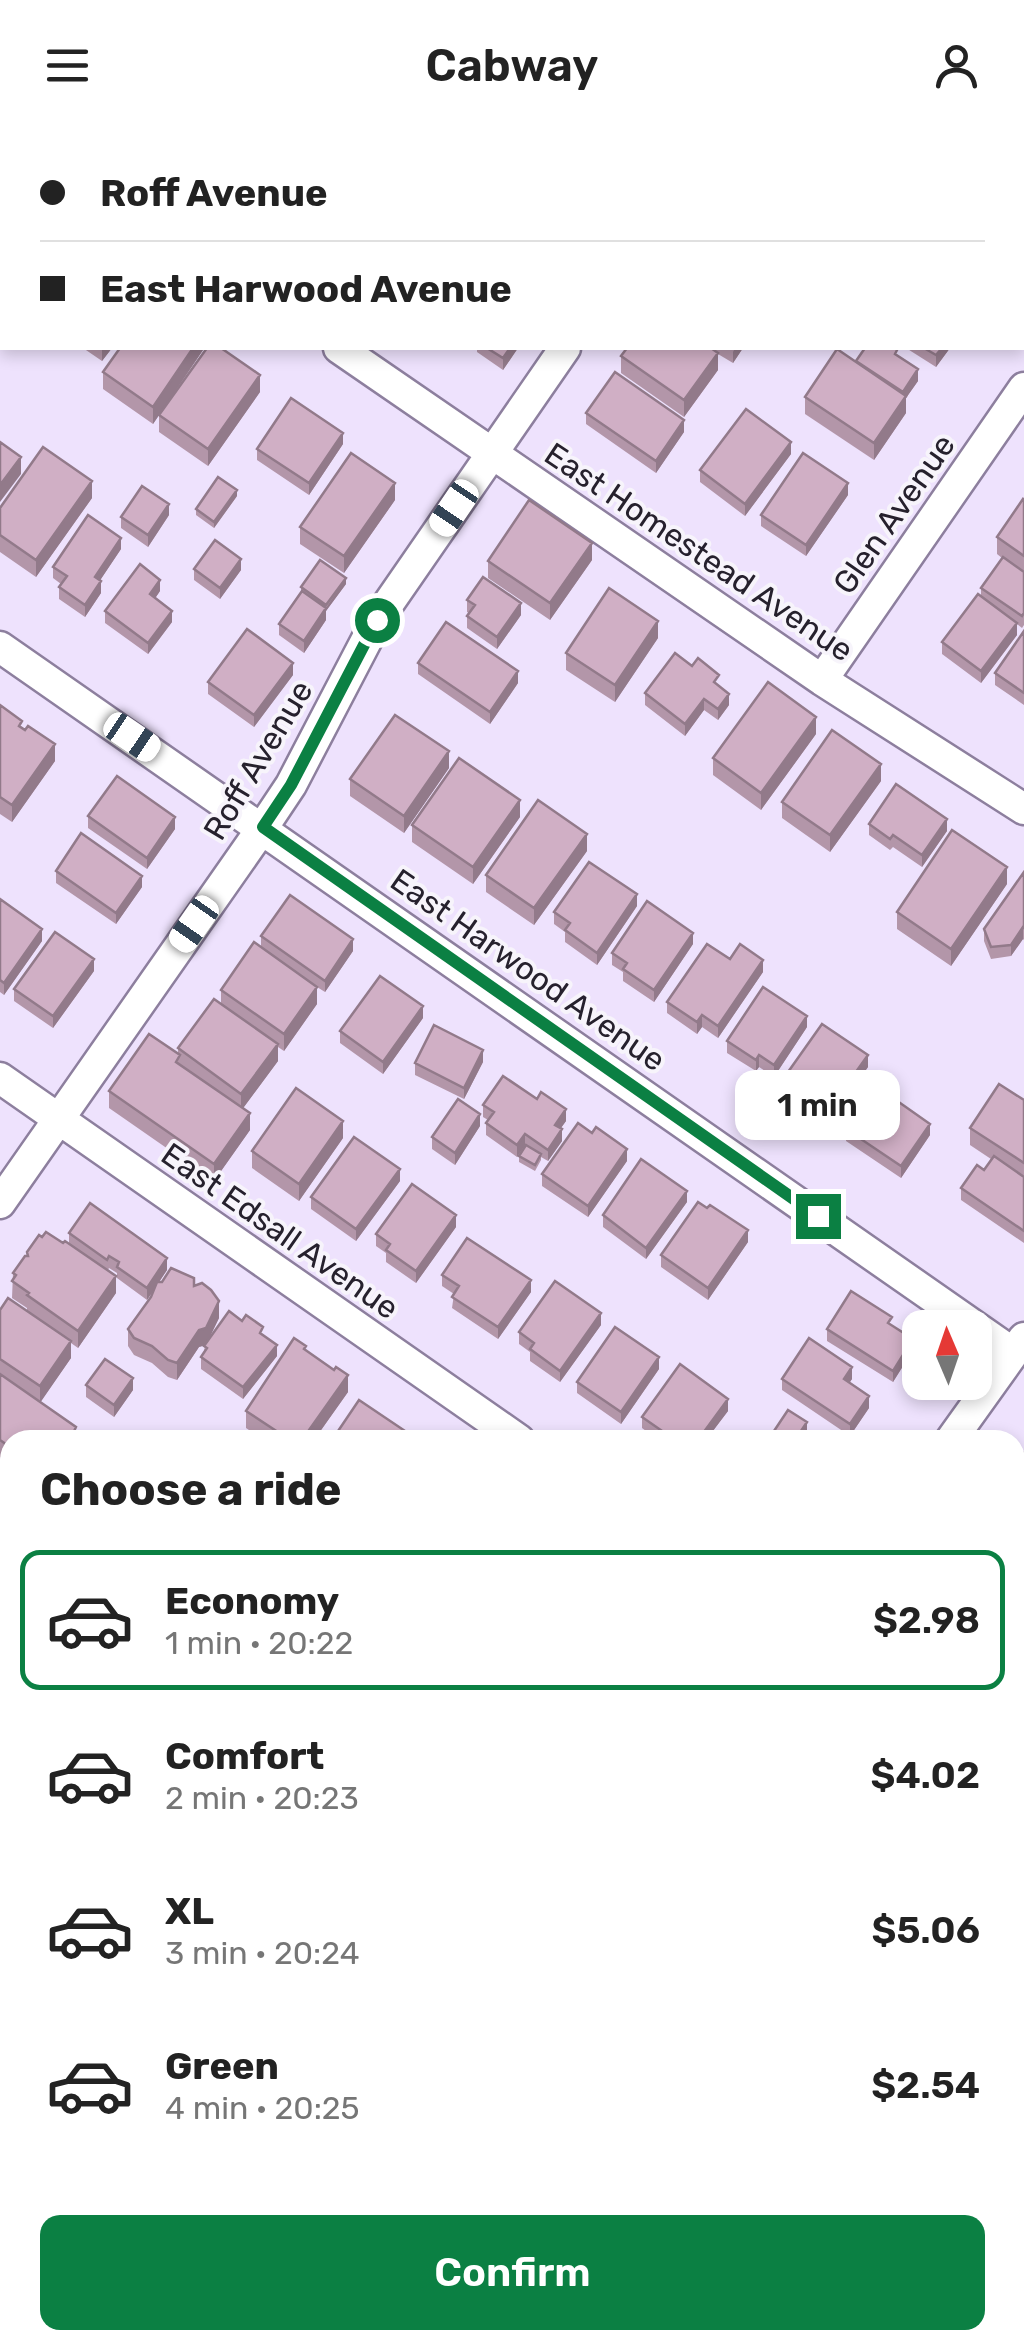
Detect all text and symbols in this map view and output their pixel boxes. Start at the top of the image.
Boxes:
icon: menu [40,38,95,93]
icon: person [929,38,984,93]
text: Cabway [426,39,598,92]
text: Roff Avenue [100,170,328,216]
text: East Harwood Avenue [100,266,512,312]
street label: Glen Avenue [825,427,963,601]
street label: East Homestead Avenue [538,435,860,669]
car [425,475,483,541]
route start [355,598,400,643]
street label: Roff Avenue [196,673,320,847]
car [99,708,165,766]
street label: East Harwood Avenue [383,861,673,1079]
car [165,891,223,957]
callout: 1 min [736,1071,900,1141]
text: 1 min [777,1086,858,1124]
street label: East Edsall Avenue [154,1135,406,1327]
route end [796,1194,841,1239]
north arrow [902,1310,992,1400]
map controls [902,1310,992,1400]
text: Choose a ride [40,1463,342,1516]
icon: car [45,1575,135,1665]
text: Economy [165,1578,339,1624]
text: $2.98 [873,1597,980,1643]
text: 1 min · 20:22 [165,1624,353,1662]
icon: car [45,1730,135,1820]
text: Comfort [165,1733,324,1779]
text: $4.02 [871,1752,980,1798]
text: 2 min · 20:23 [165,1779,359,1817]
icon: car [45,1885,135,1975]
text: XL [165,1888,214,1934]
text: $5.06 [872,1907,980,1953]
text: 3 min · 20:24 [165,1934,360,1972]
icon: car [45,2040,135,2130]
text: Green [165,2043,279,2089]
text: $2.54 [871,2062,980,2108]
text: 4 min · 20:25 [165,2089,360,2127]
button: Confirm [40,2215,985,2330]

